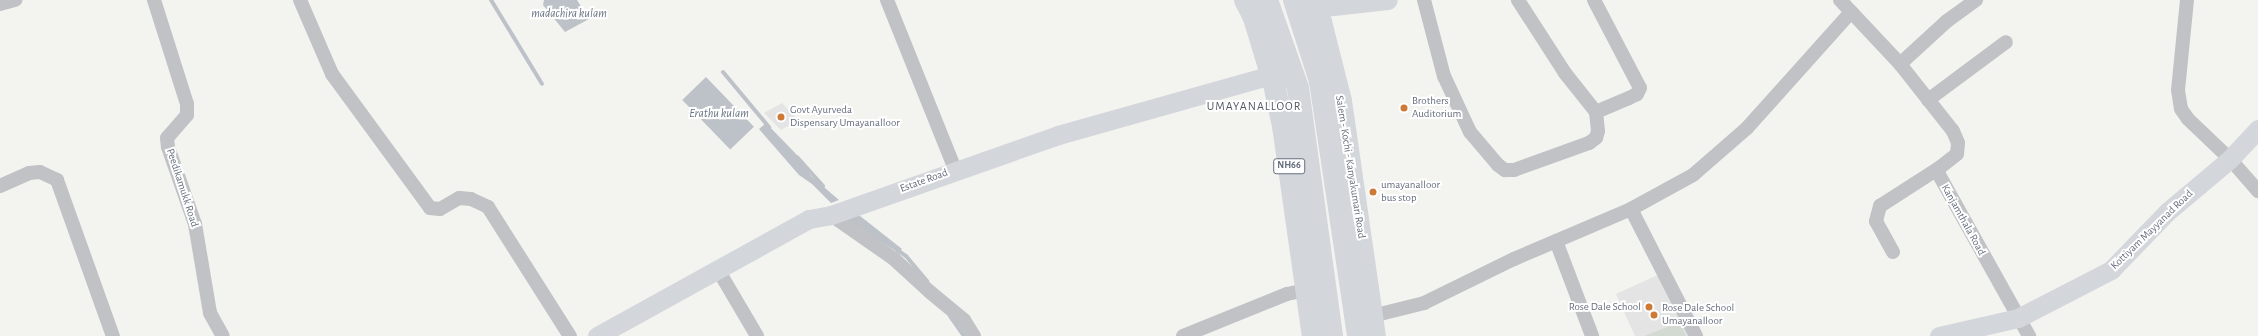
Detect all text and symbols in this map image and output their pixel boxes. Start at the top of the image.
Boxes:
water label: madachira kulam [531,7,607,21]
street label: Salem - Kochi - Kanyakumari Road [1332,95,1368,239]
place label: Brothers Auditorium [1412,95,1461,121]
district label: UMAYANALLOOR [1207,100,1301,114]
marker: Brothers Auditorium [1399,103,1409,113]
place label: Govt Ayurveda Dispensary Umayanalloor [790,104,900,130]
water label: Erathu kulam [689,107,749,121]
marker: Govt Ayurveda Dispensary Umayanalloor [775,111,787,123]
street label: Peedikamukk Road [163,147,201,229]
road number: NH66 [1273,158,1305,174]
street label: Estate Road [898,166,950,196]
place label: umayanalloor bus stop [1381,179,1440,205]
street label: Kanjamthala Road [1938,182,1988,258]
marker: umayanalloor bus stop [1368,187,1378,197]
street label: Kottiyam Mayyanad Road [2108,187,2196,273]
place label: Rose Dale School [1569,300,1641,314]
marker: Rose Dale School [1644,302,1654,312]
place label: Rose Dale School Umayanalloor [1662,302,1734,328]
marker: Rose Dale School Umayanalloor [1649,310,1659,320]

